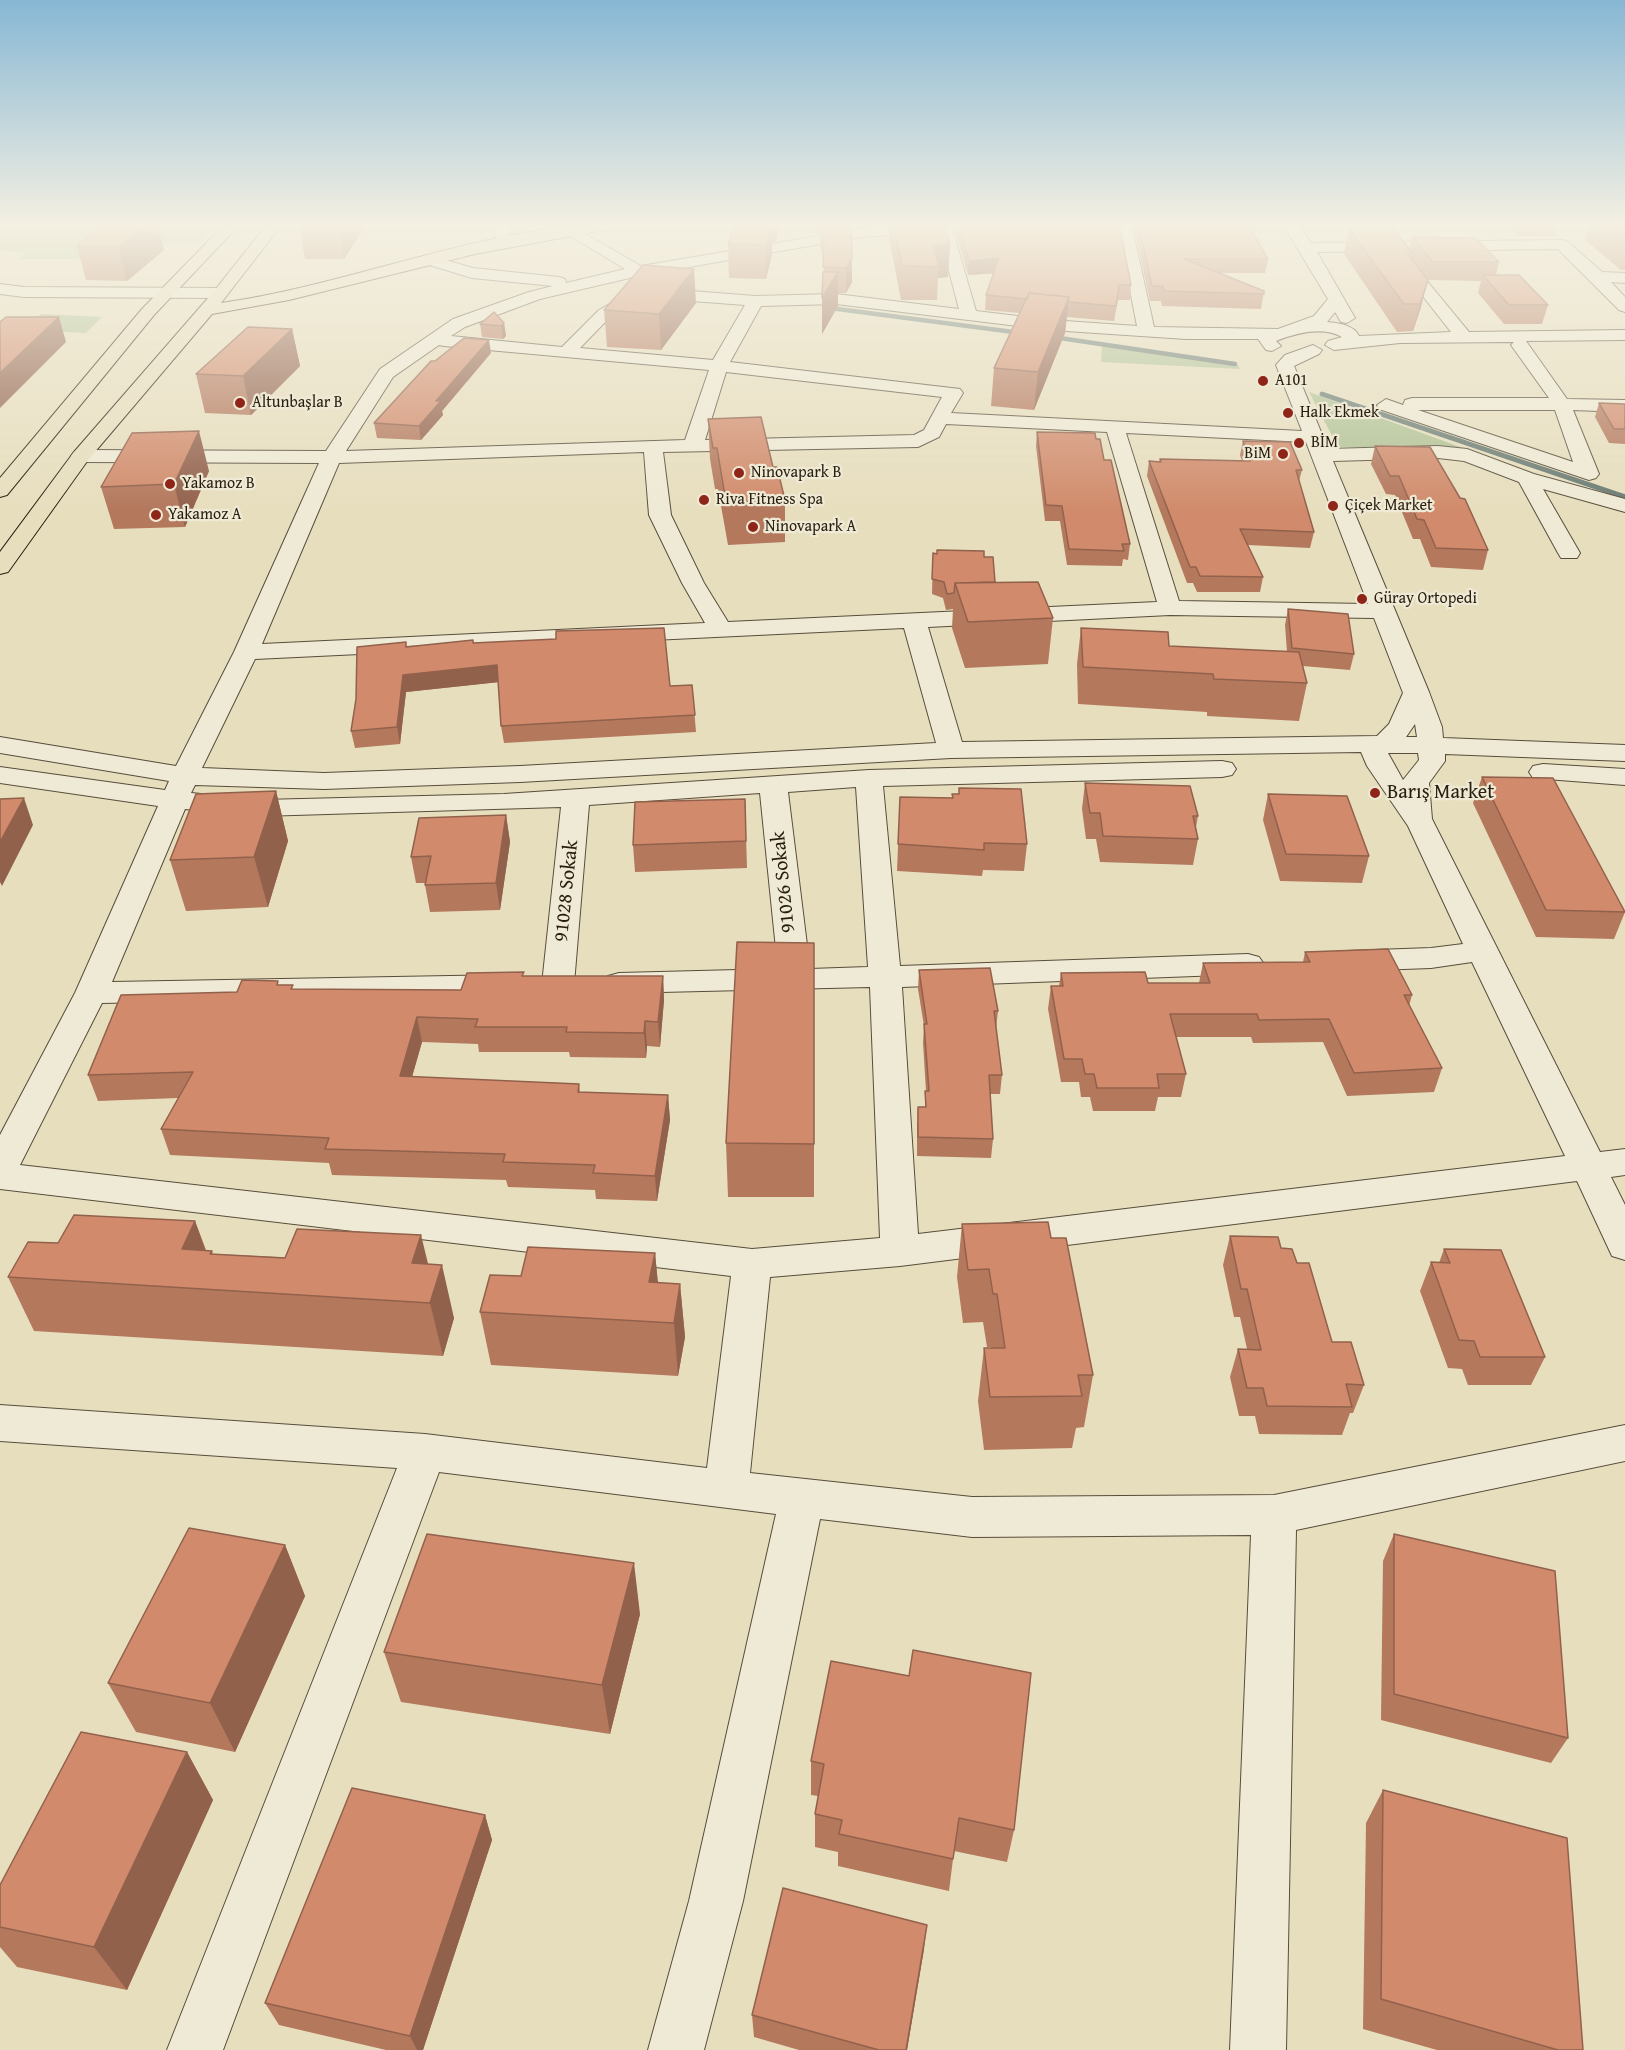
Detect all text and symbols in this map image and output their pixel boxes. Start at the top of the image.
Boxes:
place label: A101 [1275,371,1308,391]
marker: A101 [1256,374,1270,388]
place label: Altunbaşlar B [252,393,343,413]
marker: Altunbaşlar B [233,396,247,410]
place label: Halk Ekmek [1300,403,1379,423]
marker: Halk Ekmek [1281,406,1295,420]
place label: BİM [1311,433,1338,453]
marker: BİM [1292,436,1306,450]
place label: BiM [1244,444,1271,464]
marker: BiM [1276,447,1290,461]
place label: Ninovapark B [751,463,842,483]
marker: Ninovapark B [732,466,746,480]
place label: Yakamoz B [182,474,255,494]
marker: Yakamoz B [163,477,177,491]
place label: Riva Fitness Spa [716,490,823,510]
marker: Riva Fitness Spa [697,493,711,507]
place label: Çiçek Market [1345,496,1433,516]
marker: Çiçek Market [1326,499,1340,513]
place label: Yakamoz A [168,505,241,525]
marker: Yakamoz A [149,508,163,522]
place label: Ninovapark A [765,517,856,537]
marker: Ninovapark A [746,520,760,534]
place label: Güray Ortopedi [1374,589,1477,609]
marker: Güray Ortopedi [1355,592,1369,606]
place label: Barış Market [1387,781,1494,805]
marker: Barış Market [1368,786,1382,800]
street label: 91026 Sokak [767,830,801,934]
street label: 91028 Sokak [550,839,584,943]

